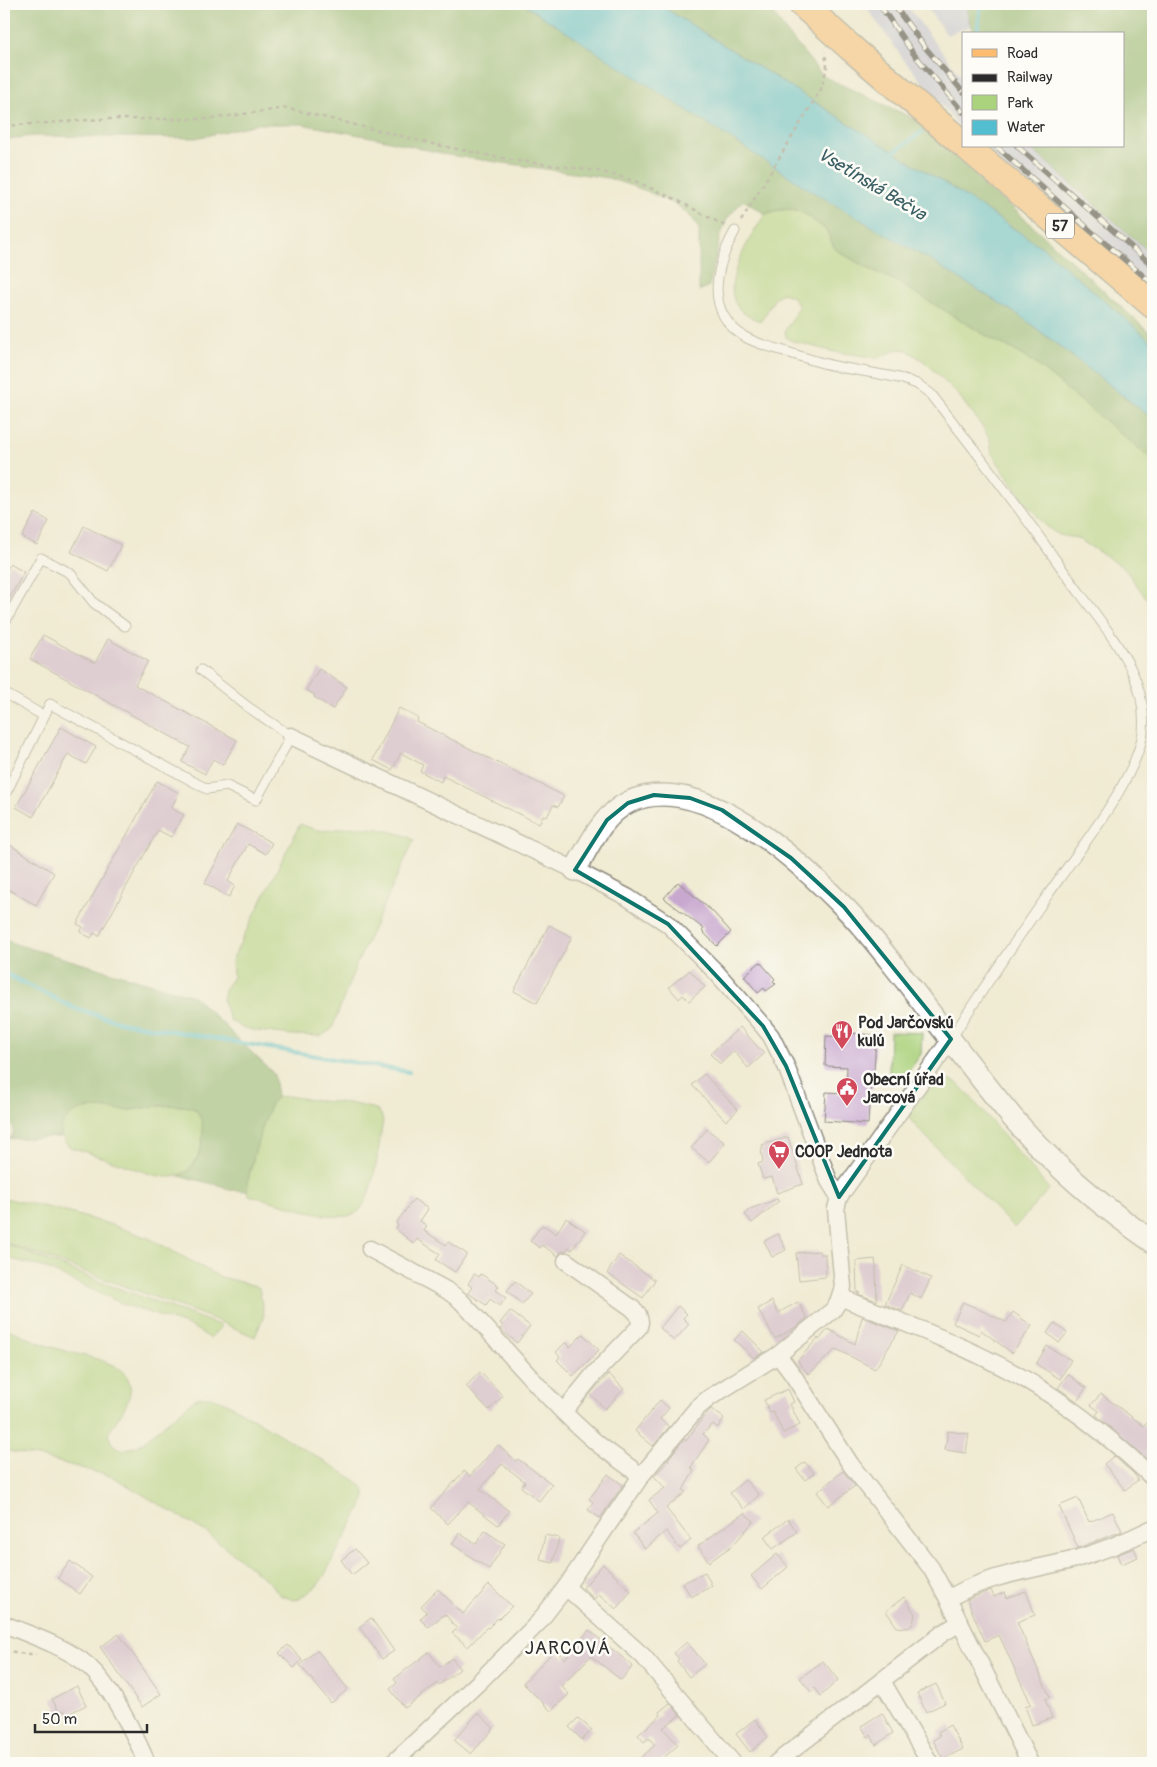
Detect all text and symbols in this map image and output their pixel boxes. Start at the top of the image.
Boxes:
legend [962,32,1124,148]
text: Road [1007,44,1038,63]
text: Railway [1007,68,1053,87]
text: Park [1007,94,1034,113]
text: Water [1007,118,1046,137]
water label: Vsetínská Bečva [813,143,932,227]
road number: 57 [1046,214,1074,238]
place label: Pod Jarčovskú kulú [857,1013,954,1051]
restaurant icon: Pod Jarčovskú kulú [830,1019,854,1050]
place label: Obecní úřad Jarcová [863,1070,944,1108]
public building icon: Obecní úřad Jarcová [835,1076,859,1107]
supermarket icon: COOP Jednota [767,1139,791,1170]
place label: COOP Jednota [795,1142,893,1162]
district label: JARCOVÁ [525,1636,611,1660]
scale bar [35,1702,148,1734]
text: 50 m [42,1710,77,1729]

